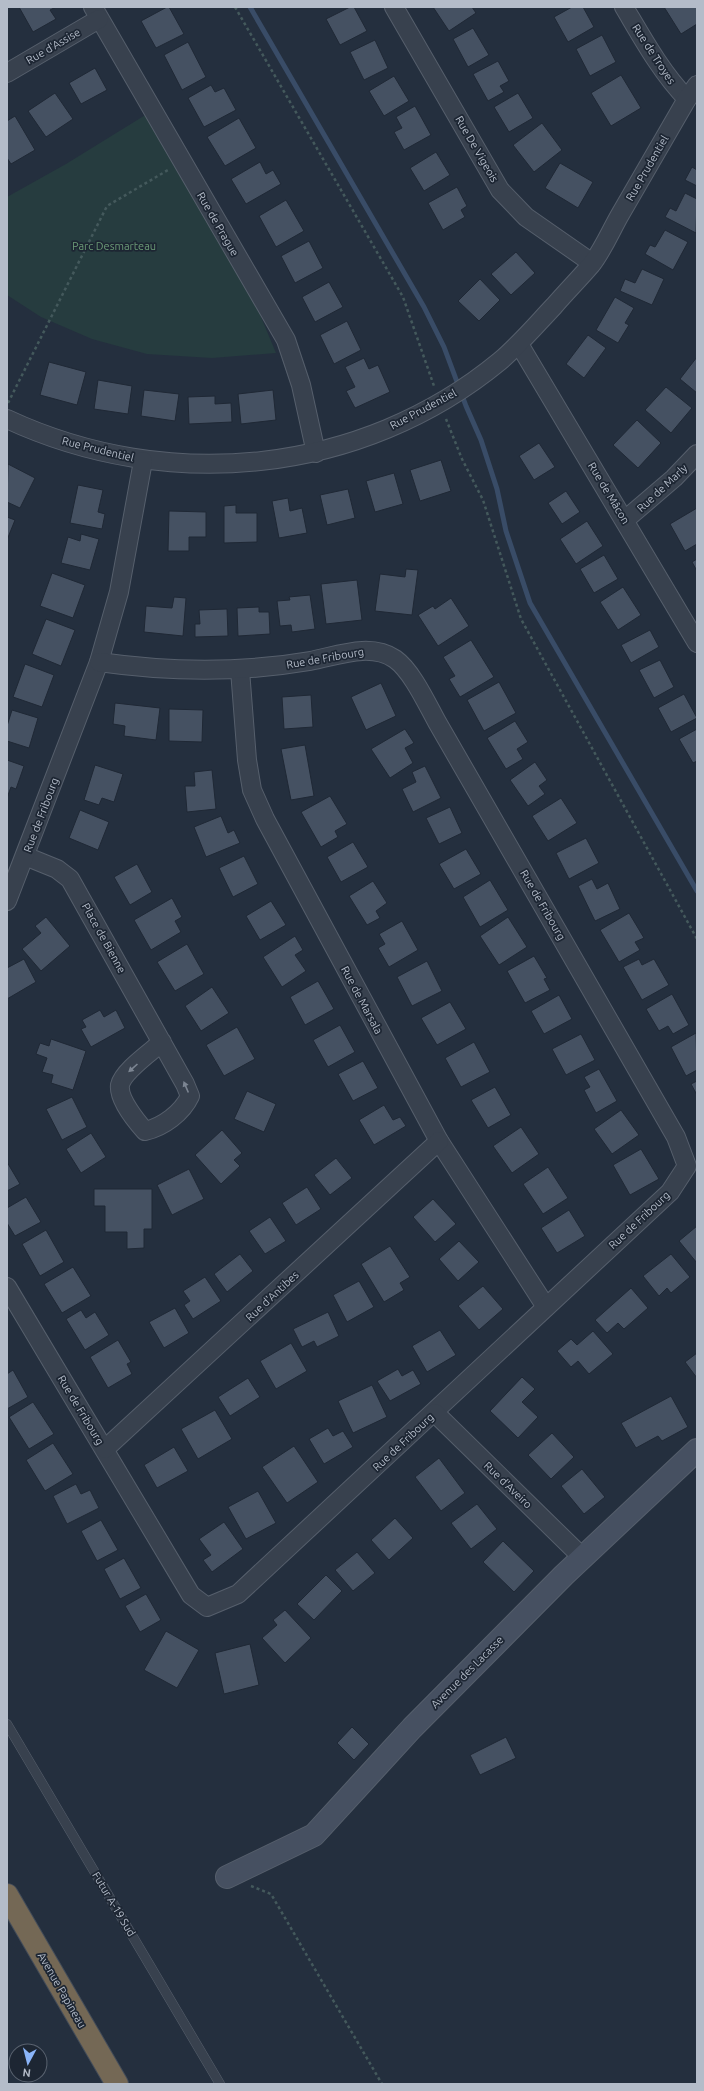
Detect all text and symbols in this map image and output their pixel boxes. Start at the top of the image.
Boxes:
street label: Rue de Troyes [630,22,678,86]
street label: Rue d'Assise [24,26,82,66]
street label: Rue De Vigeois [453,114,501,184]
street label: Rue Prudentiel [623,133,671,203]
street label: Rue de Prague [195,190,241,258]
park label: Parc Desmarteau [72,240,156,252]
street label: Rue Prudentiel [388,386,458,432]
street label: Rue Prudentiel [61,434,135,464]
street label: Rue de Mâcon [586,460,632,526]
street label: Rue de Marly [634,461,690,514]
street label: Rue de Fribourg [285,645,365,671]
street label: Rue de Fribourg [21,776,61,854]
street label: Rue de Fribourg [518,868,568,942]
street label: Place de Bienne [80,901,128,975]
street label: Rue de Marsala [339,964,385,1036]
one-way arrow [127,1064,138,1073]
one-way arrow [183,1081,189,1092]
street label: Rue de Fribourg [606,1189,672,1251]
street label: Rue d'Antibes [243,1268,301,1324]
street label: Rue de Fribourg [56,1373,106,1447]
street label: Rue de Fribourg [370,1411,436,1473]
street label: Rue d'Aveiro [482,1459,534,1511]
street label: Avenue des Lacasse [428,1633,506,1711]
street label: Futur A-19 Sud [90,1870,138,1938]
street label: Avenue Papineau [36,1950,88,2030]
north arrow [8,2043,48,2083]
text: N [22,2066,32,2079]

